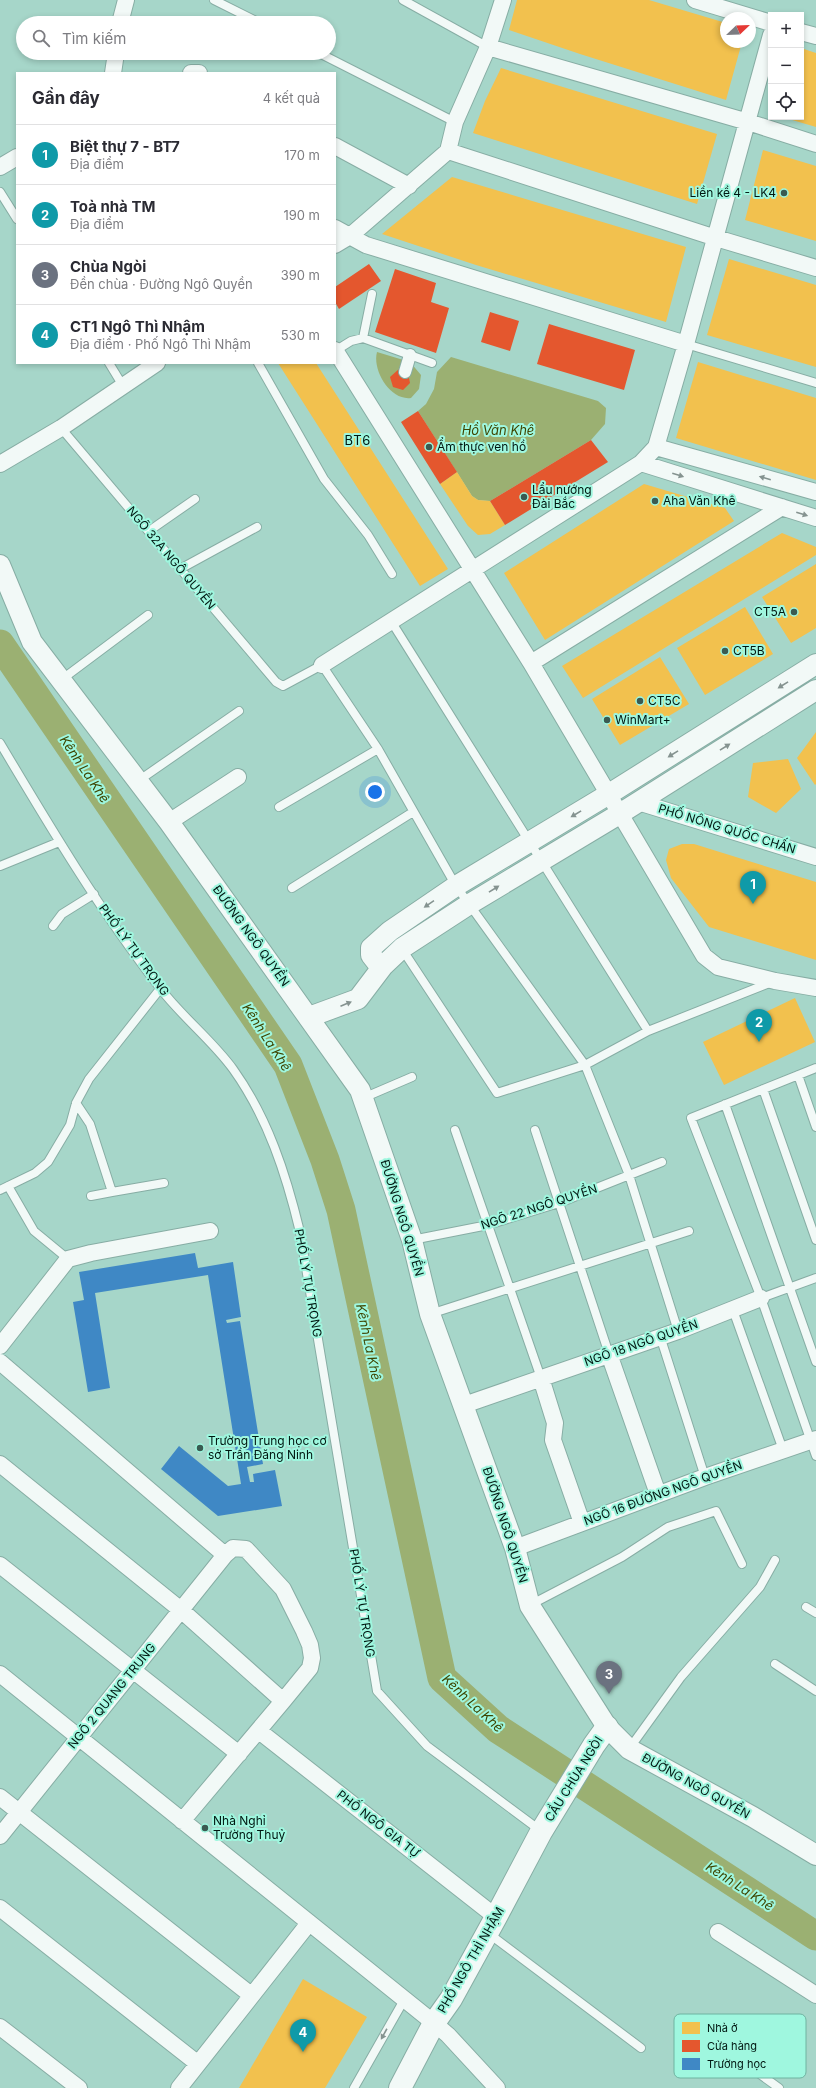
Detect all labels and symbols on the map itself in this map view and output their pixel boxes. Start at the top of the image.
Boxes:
north arrow [720,12,756,48]
place label: Liền kề 4 - LK4 [690,185,776,200]
marker: Liền kề 4 - LK4 [779,188,789,198]
water label: Hồ Văn Khê [462,422,534,438]
district label: BT6 [345,432,371,448]
place label: Ẩm thực ven hồ [437,437,526,454]
marker: Ẩm thực ven hồ [424,442,434,452]
one-way arrow [672,472,684,478]
one-way arrow [759,475,771,481]
place label: Lẩu nướng Đài Bắc [532,482,592,511]
marker: Lẩu nướng Đài Bắc [519,492,529,502]
place label: Aha Văn Khê [663,493,736,508]
marker: Aha Văn Khê [650,496,660,506]
street label: NGÕ 32A NGÔ QUYỀN [124,502,220,612]
one-way arrow [796,511,808,517]
place label: CT5A [754,604,786,619]
marker: CT5A [789,607,799,617]
place label: CT5B [733,643,765,658]
marker: CT5B [720,646,730,656]
one-way arrow [778,681,788,689]
place label: CT5C [648,693,681,708]
marker: CT5C [635,696,645,706]
place label: WinMart+ [615,712,671,727]
marker: WinMart+ [602,715,612,725]
water label: Kênh La Khê [57,732,113,806]
one-way arrow [720,743,730,751]
one-way arrow [667,751,679,758]
your location [365,782,385,802]
street label: PHỐ NÔNG QUỐC CHẤN [657,799,798,857]
one-way arrow [570,811,582,818]
pin: 1 [740,871,766,904]
street label: ĐƯỜNG NGÔ QUYỀN [210,881,295,989]
one-way arrow [489,885,499,893]
street label: PHỐ LÝ TỰ TRỌNG [96,900,174,999]
one-way arrow [424,901,435,908]
water label: Kênh La Khê [239,1000,295,1074]
one-way arrow [340,1001,351,1007]
pin: 2 [746,1009,772,1042]
street label: ĐƯỜNG NGÔ QUYỀN [378,1157,429,1278]
street label: NGÕ 22 NGÔ QUYỀN [478,1179,599,1232]
street label: PHỐ LÝ TỰ TRỌNG [292,1227,327,1338]
water label: Kênh La Khê [353,1302,385,1382]
street label: NGÕ 18 NGÔ QUYỀN [581,1314,700,1369]
place label: Trường Trung học cơ sở Trần Đăng Ninh [208,1433,327,1462]
marker: Trường Trung học cơ sở Trần Đăng Ninh [195,1443,205,1453]
street label: NGÕ 16 ĐƯỜNG NGÔ QUYỀN [581,1455,744,1528]
street label: ĐƯỜNG NGÔ QUYỀN [480,1464,533,1585]
street label: PHỐ LÝ TỰ TRỌNG [347,1547,380,1658]
street label: NGÕ 2 QUANG TRUNG [65,1640,159,1751]
pin: 3 [596,1661,622,1694]
water label: Kênh La Khê [439,1671,507,1735]
street label: CẦU CHÙA NGÒI [540,1732,606,1824]
street label: ĐƯỜNG NGÔ QUYỀN [640,1748,754,1821]
street label: PHỐ NGÔ GIA TỰ [334,1785,424,1860]
place label: Nhà Nghỉ Trường Thuỷ [213,1813,286,1842]
marker: Nhà Nghỉ Trường Thuỷ [200,1823,210,1833]
water label: Kênh La Khê [703,1858,777,1914]
street label: PHỐ NGÔ THÌ NHẬM [432,1903,507,2015]
legend [674,2014,806,2078]
pin: 4 [290,2019,316,2052]
text: Nhà ở [707,2021,738,2035]
one-way arrow [381,2028,388,2040]
text: Cửa hàng [707,2039,757,2053]
text: Trường học [707,2057,766,2071]

